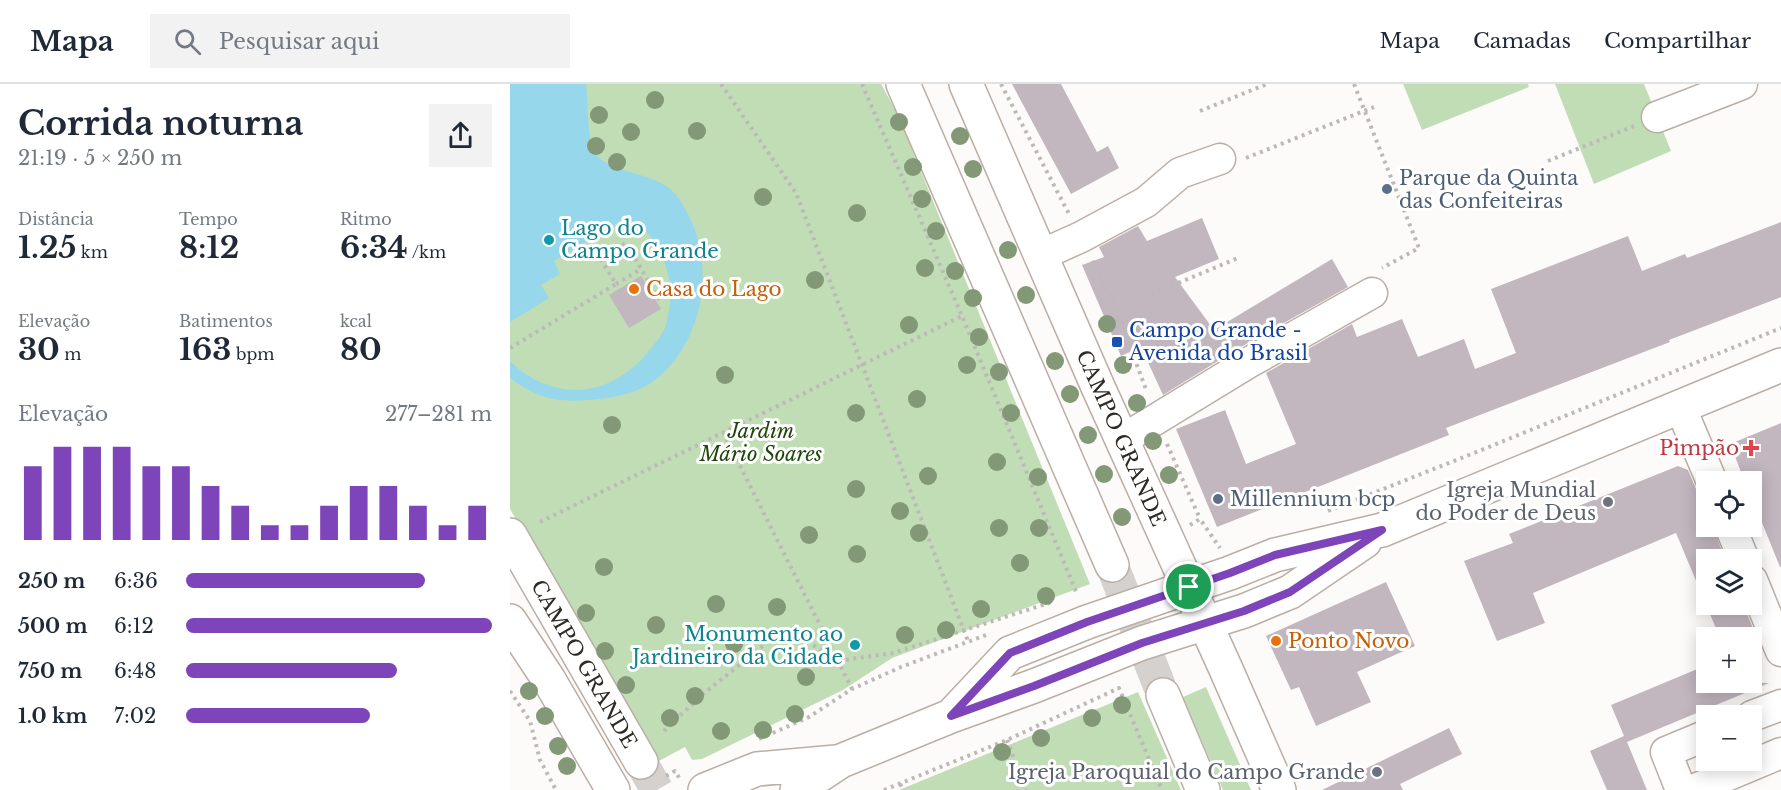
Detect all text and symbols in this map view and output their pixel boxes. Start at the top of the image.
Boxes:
search box [150,14,570,68]
text: Mapa [30,24,114,59]
icon: search [171,25,204,58]
text: Pesquisar aqui [219,28,380,55]
text: Mapa [1380,28,1440,54]
text: Camadas [1473,28,1571,54]
text: Compartilhar [1604,28,1751,54]
text: Corrida noturna [18,103,303,144]
button: share [429,104,492,167]
text: 21:19 · 5 × 250 m [18,146,182,170]
place label: Parque da Quinta das Confeiteiras [1399,166,1579,213]
marker: Parque da Quinta das Confeiteiras [1380,182,1394,196]
text: Distância [18,209,94,229]
text: Tempo [179,209,238,229]
text: Ritmo [340,209,392,229]
place label: Lago do Campo Grande [561,216,719,263]
text: 1.25 [18,229,76,266]
text: 8:12 [179,229,239,266]
text: 6:34 [340,229,408,266]
marker: Lago do Campo Grande [542,233,556,247]
text: km [76,242,108,262]
text: /km [408,242,446,262]
place label: Casa do Lago [646,277,782,301]
marker: Casa do Lago [627,282,641,296]
text: Elevação [18,311,90,331]
text: Batimentos [179,311,273,331]
text: kcal [340,311,372,331]
place label: Campo Grande - Avenida do Brasil [1128,318,1308,365]
text: 30 [18,331,60,368]
text: 163 [179,331,231,368]
text: 80 [340,331,382,368]
marker: Campo Grande - Avenida do Brasil [1110,335,1124,349]
text: m [60,344,82,364]
text: bpm [231,344,275,364]
street label: CAMPO GRANDE [1071,346,1171,530]
text: Elevação [18,402,108,426]
text: 277–281 m [385,402,492,426]
park label: Jardim Mário Soares [699,419,823,466]
place label: Pimpão [1659,436,1739,460]
marker: Pimpão [1744,441,1758,455]
map controls [1696,471,1762,771]
button: locate [1696,471,1762,537]
place label: Igreja Mundial do Poder de Deus [1415,478,1596,525]
place label: Millennium bcp [1230,487,1395,511]
marker: Millennium bcp [1211,492,1225,506]
marker: Igreja Mundial do Poder de Deus [1601,495,1615,509]
button: layers [1696,549,1762,615]
pin [1163,561,1214,612]
text: 250 m [18,569,85,593]
text: 6:36 [114,569,158,593]
icon: arrive [1172,570,1205,603]
street label: CAMPO GRANDE [526,576,642,752]
text: 500 m [18,614,88,638]
text: 6:12 [114,614,154,638]
place label: Monumento ao Jardineiro da Cidade [629,622,843,669]
button: + [1696,627,1762,693]
place label: Ponto Novo [1288,629,1409,653]
marker: Ponto Novo [1269,634,1283,648]
marker: Monumento ao Jardineiro da Cidade [848,638,862,652]
text: 750 m [18,659,82,683]
text: 6:48 [114,659,156,683]
text: 1.0 km [18,704,87,728]
text: 7:02 [114,704,156,728]
button: − [1696,705,1762,771]
place label: Igreja Paroquial do Campo Grande [1008,760,1365,784]
marker: Igreja Paroquial do Campo Grande [1370,765,1384,779]

